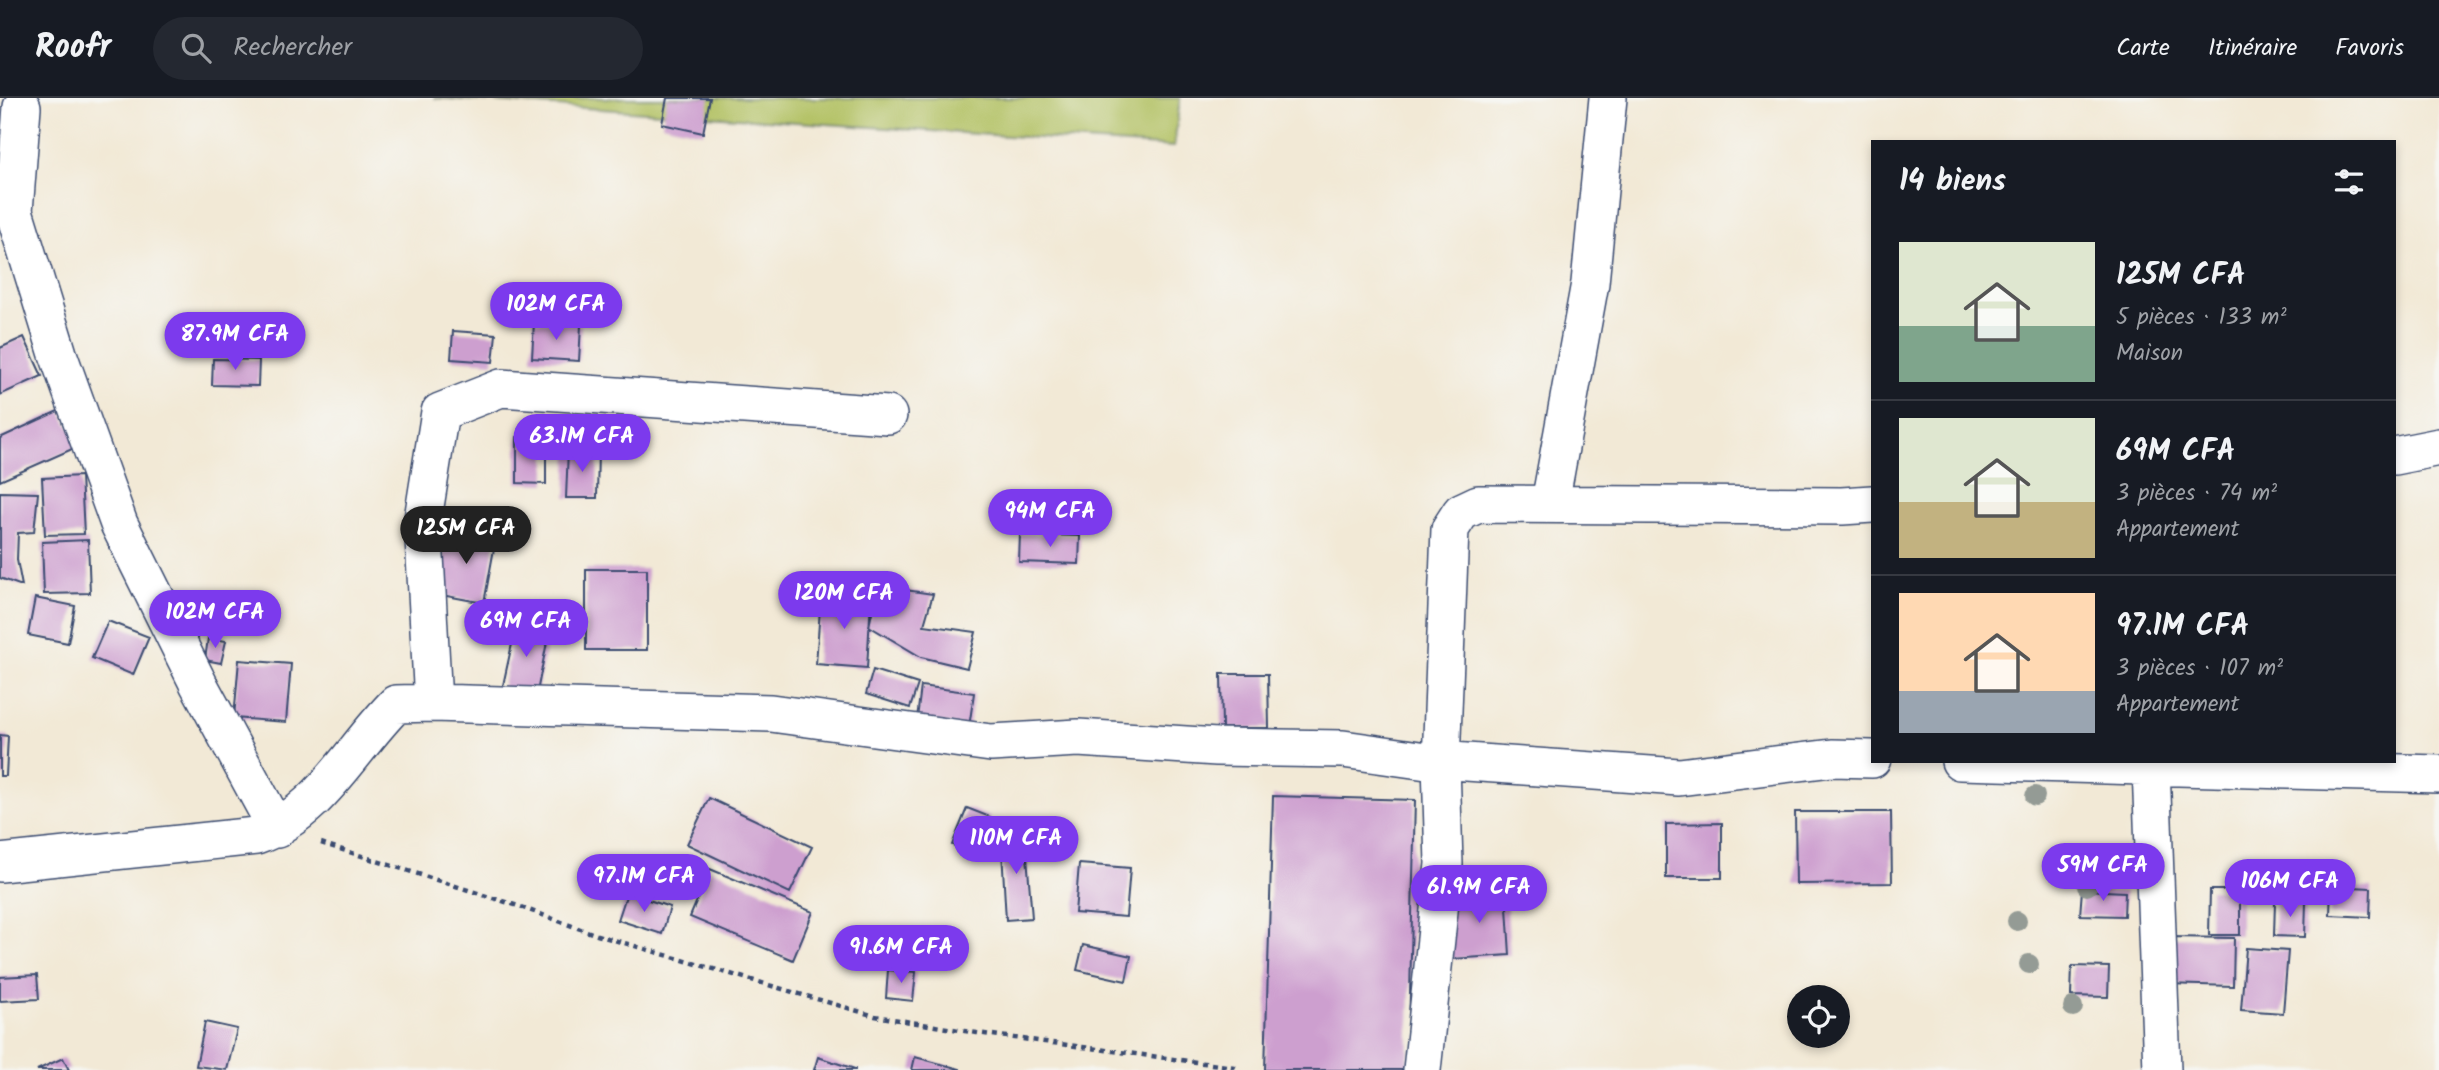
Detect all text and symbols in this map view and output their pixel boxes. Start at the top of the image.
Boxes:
search box [153,17,643,80]
text: Roofr [35,22,111,75]
text: Rechercher [233,27,352,69]
icon: search [177,29,215,67]
text: Carte [2116,29,2170,68]
text: Itinéraire [2208,29,2297,68]
text: Favoris [2335,29,2404,68]
text: 14 biens [1899,158,2006,206]
icon: filters [2330,163,2368,201]
text: 125M CFA [2116,252,2246,300]
icon: home [1955,270,2039,354]
pin: 102M CFA [484,282,628,342]
text: 102M CFA [506,287,606,323]
text: 5 pièces · 133 m² [2116,300,2287,336]
pin: 87.9M CFA [155,313,315,372]
text: 87.9M CFA [181,317,289,353]
text: Maison [2116,336,2183,372]
pin: 63.1M CFA [502,414,662,474]
text: 63.1M CFA [530,419,634,455]
text: 69M CFA [2116,428,2235,476]
icon: home [1955,446,2039,530]
text: 3 pièces · 74 m² [2116,476,2277,512]
pin: 94M CFA [985,490,1115,549]
text: 94M CFA [1004,494,1096,530]
pin: 125M CFA [394,506,538,566]
text: 125M CFA [416,511,516,547]
text: Appartement [2116,512,2239,548]
pin: 120M CFA [772,572,916,631]
text: 120M CFA [794,576,894,612]
pin: 102M CFA [143,590,287,650]
text: 102M CFA [165,595,265,631]
pin: 69M CFA [461,600,591,659]
text: 97.1M CFA [2116,603,2249,651]
text: 69M CFA [480,604,572,640]
icon: home [1955,621,2039,705]
text: 3 pièces · 107 m² [2116,651,2283,687]
text: Appartement [2116,687,2239,723]
pin: 110M CFA [944,816,1088,876]
text: 110M CFA [969,821,1063,857]
pin: 59M CFA [2038,844,2168,903]
text: 59M CFA [2058,848,2148,884]
pin: 97.1M CFA [564,854,724,914]
text: 97.1M CFA [593,859,695,895]
pin: 106M CFA [2218,860,2362,919]
text: 106M CFA [2241,864,2339,900]
pin: 61.9M CFA [1399,866,1559,925]
text: 61.9M CFA [1427,870,1531,906]
pin: 91.6M CFA [821,926,981,985]
text: 91.6M CFA [849,930,953,966]
map controls [1787,985,1850,1048]
button: locate [1787,985,1850,1048]

